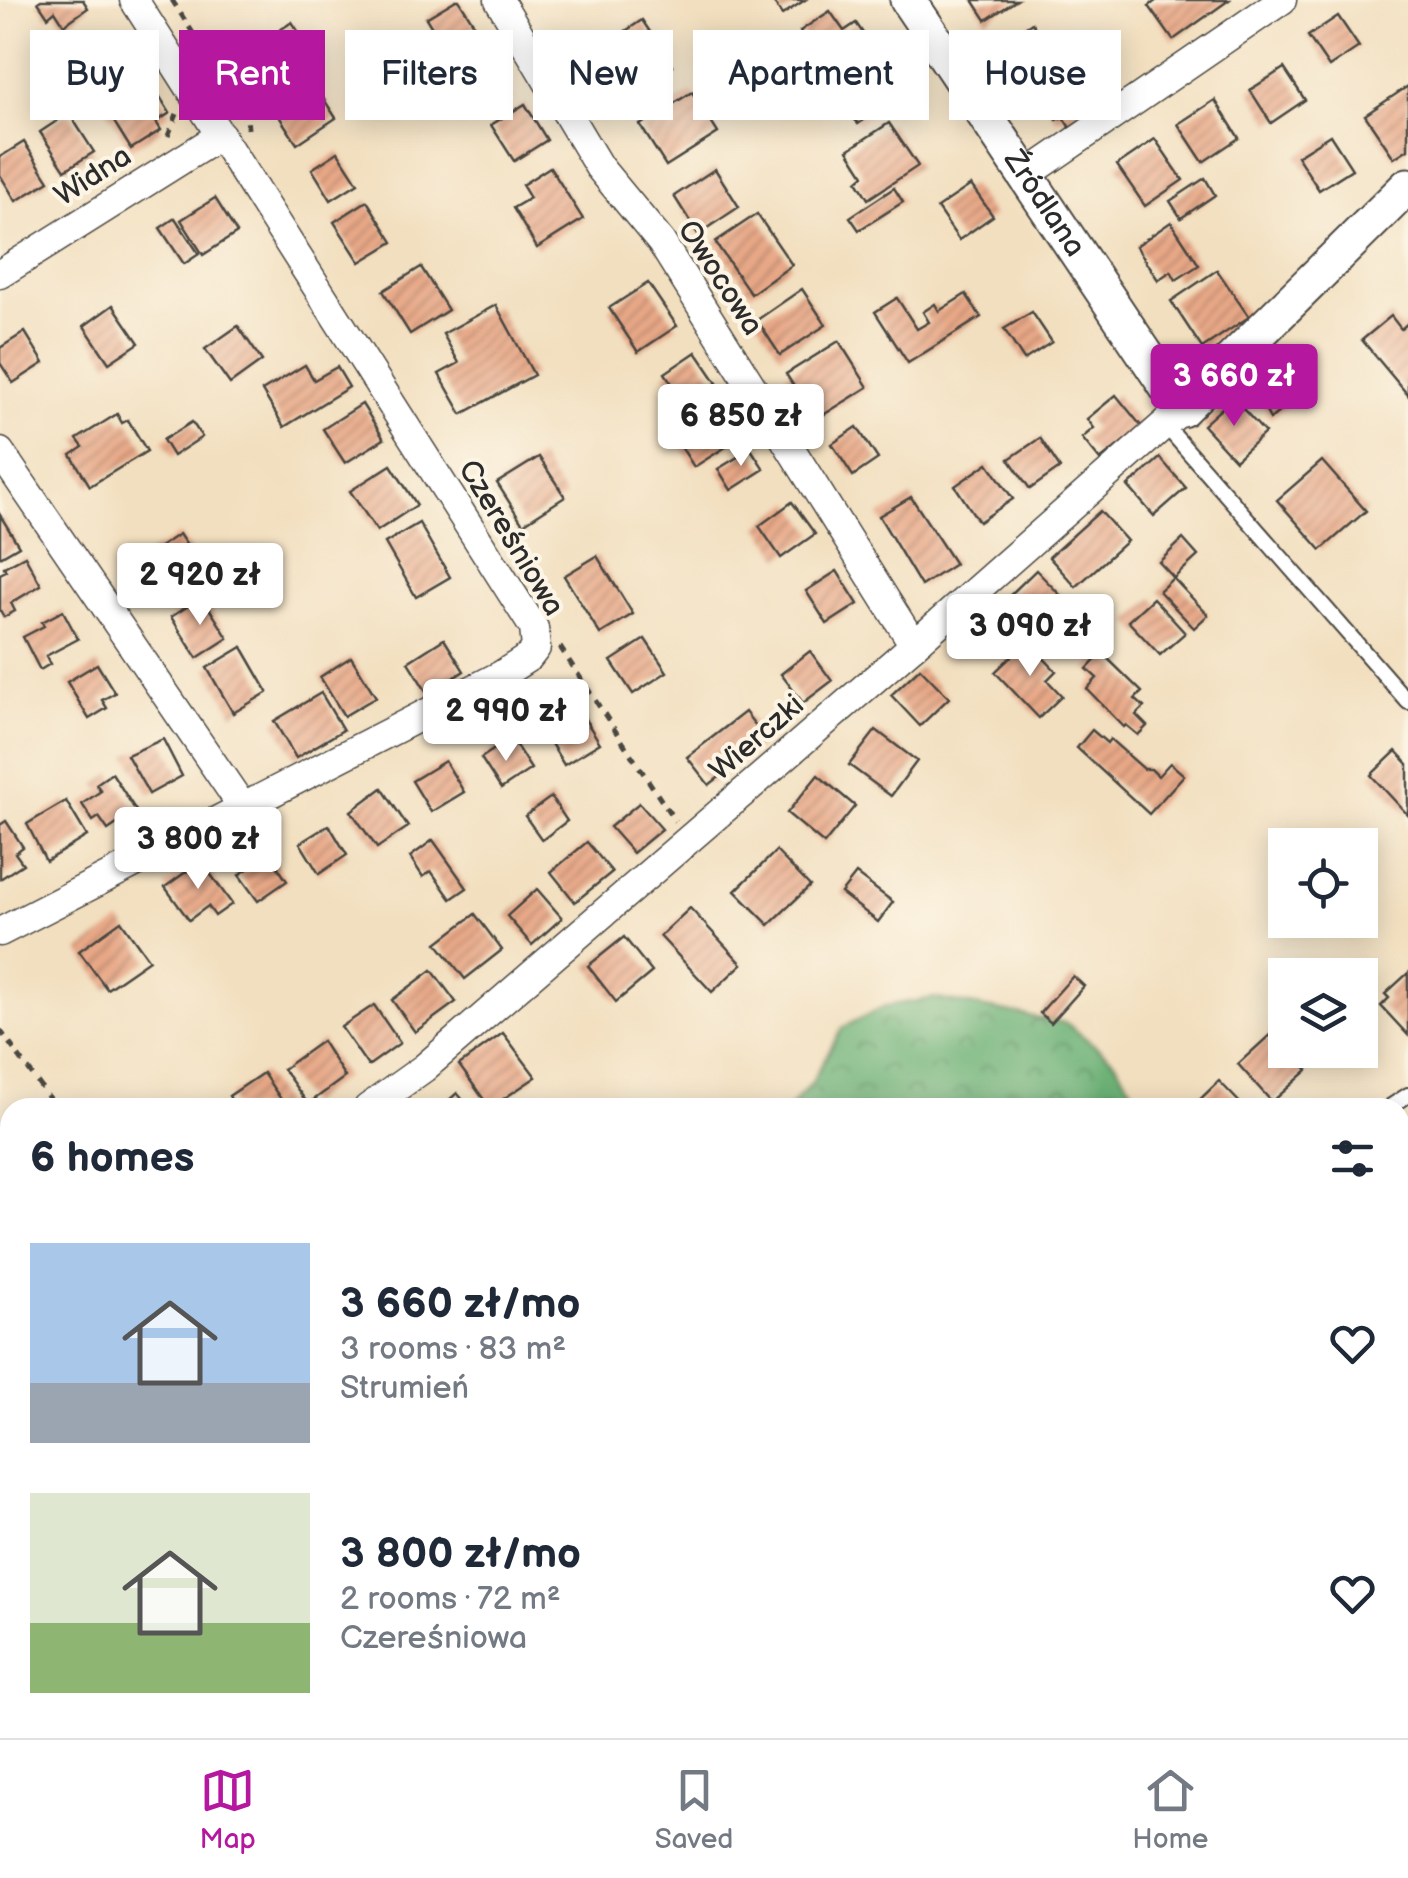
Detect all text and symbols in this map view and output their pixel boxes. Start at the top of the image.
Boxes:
chip: Buy [30,30,159,120]
chip: Rent [179,30,325,120]
chip: Filters [345,30,513,120]
chip: New [533,30,673,120]
chip: Apartment [693,30,929,120]
chip: House [949,30,1121,120]
street label: Widna [48,138,138,214]
street label: Źródlana [995,142,1093,264]
street label: Owocowa [670,214,770,342]
pin: 3 660 zł [1131,344,1337,429]
text: 3 660 zł [1173,357,1295,396]
pin: 6 850 zł [638,384,844,469]
text: 6 850 zł [680,397,802,436]
street label: Czereśniowa [450,454,572,622]
pin: 2 920 zł [97,543,303,628]
text: 2 920 zł [139,556,261,595]
pin: 3 090 zł [927,594,1133,679]
text: 3 090 zł [969,607,1091,646]
pin: 2 990 zł [403,679,609,764]
street label: Wierczki [703,687,811,789]
text: 2 990 zł [445,692,567,731]
pin: 3 800 zł [95,807,301,892]
text: 3 800 zł [136,820,260,859]
map controls [1268,828,1378,1068]
button: locate [1268,828,1378,938]
button: layers [1268,958,1378,1068]
icon: filters [1325,1131,1380,1186]
text: 6 homes [30,1133,194,1184]
text: 3 660 zł/mo [340,1279,581,1330]
icon: home [110,1283,230,1403]
icon: heart [1325,1316,1380,1371]
text: 3 rooms · 83 m² [340,1330,566,1369]
text: Strumień [340,1369,469,1408]
text: 3 800 zł/mo [340,1529,581,1580]
icon: home [110,1533,230,1653]
icon: heart [1325,1566,1380,1621]
text: 2 rooms · 72 m² [340,1580,561,1619]
text: Czereśniowa [340,1619,527,1658]
tab: Map [200,1763,256,1856]
tab: Saved [655,1763,733,1856]
tab: Home [1132,1763,1208,1856]

